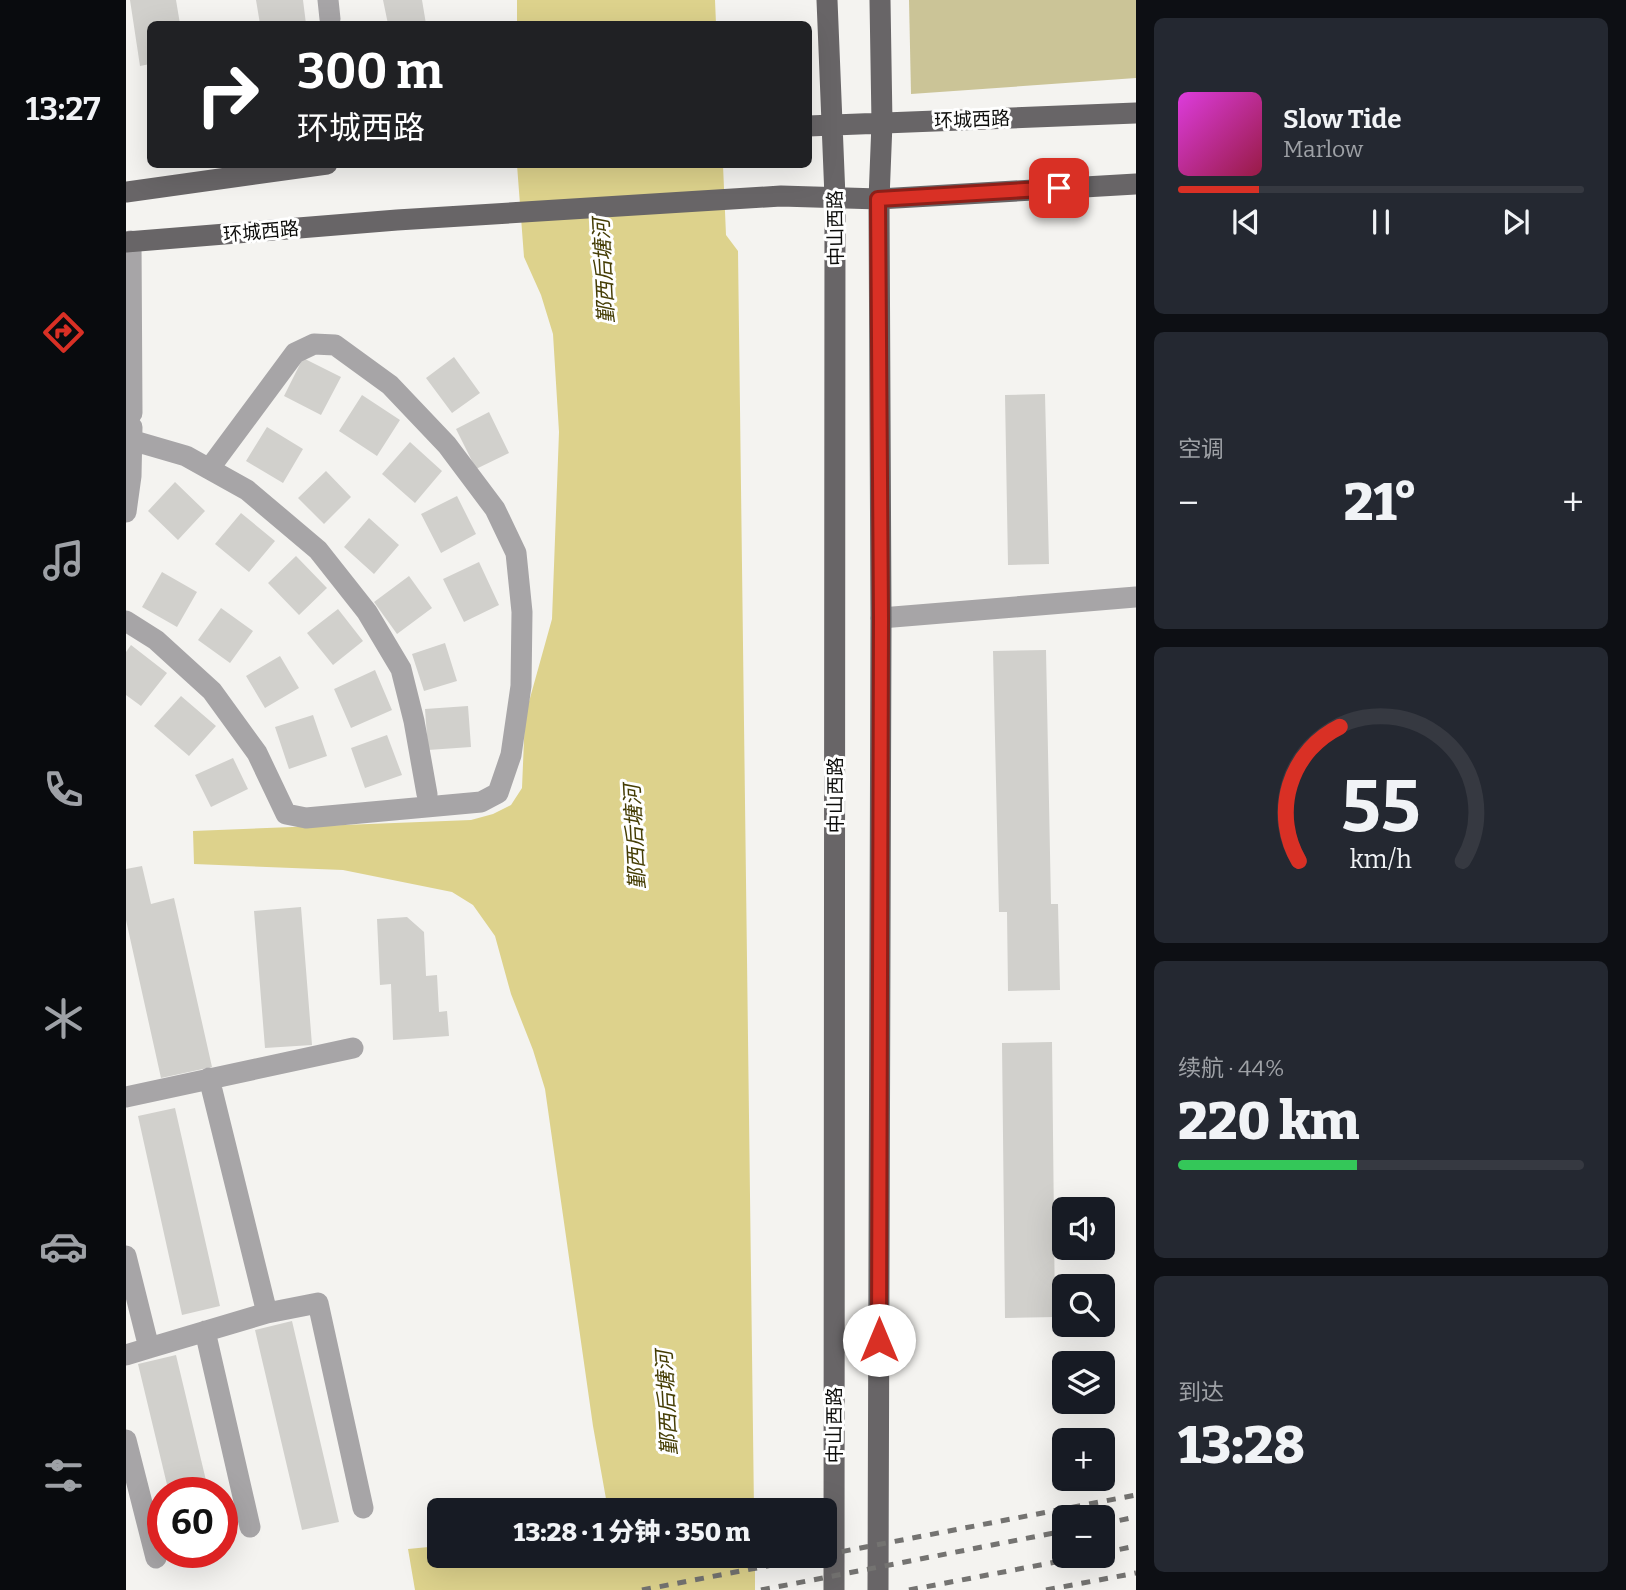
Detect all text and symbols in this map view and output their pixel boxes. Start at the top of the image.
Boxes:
text: 300 m [297,42,443,101]
icon: right [182,49,273,140]
text: 13:27 [26,90,100,128]
text: Slow Tide [1283,104,1402,135]
street label: 环城西路 [934,107,1010,132]
text: 环城西路 [297,109,425,147]
text: Marlow [1283,135,1363,163]
pin [1029,158,1089,218]
icon: arrive [1040,169,1078,207]
street label: 中山西路 [823,190,848,266]
icon: previous [1227,203,1265,241]
icon: pause [1362,203,1400,241]
icon: next [1497,203,1535,241]
water label: 鄞西后塘河 [588,214,620,324]
street label: 环城西路 [222,217,300,246]
icon: directions [39,308,88,357]
text: 空调 [1178,435,1224,463]
text: 21° [1344,471,1417,534]
text: − [1178,480,1199,526]
text: + [1562,480,1584,526]
icon: music [39,536,88,585]
street label: 中山西路 [824,757,847,833]
text: 55 [1341,763,1421,850]
icon: phone [39,765,88,814]
water label: 鄞西后塘河 [619,780,651,890]
text: km/h [1350,845,1412,875]
icon: climate [39,994,88,1043]
text: 续航 · 44% [1178,1054,1285,1082]
text: 220 km [1178,1090,1360,1153]
map controls [1052,1197,1115,1568]
button: sound [1052,1197,1115,1260]
icon: car [39,1222,88,1271]
button: search [1052,1274,1115,1337]
position arrow [842,1303,916,1377]
water label: 鄞西后塘河 [651,1346,683,1456]
button: layers [1052,1351,1115,1414]
text: 到达 [1178,1378,1224,1406]
street label: 中山西路 [823,1387,846,1463]
text: 13:28 [1178,1414,1305,1477]
button: + [1052,1428,1115,1491]
icon: filters [39,1451,88,1500]
speed limit sign: 60 [147,1477,238,1568]
button: − [1052,1505,1115,1568]
text: 13:28 · 1 分钟 · 350 m [514,1517,750,1548]

